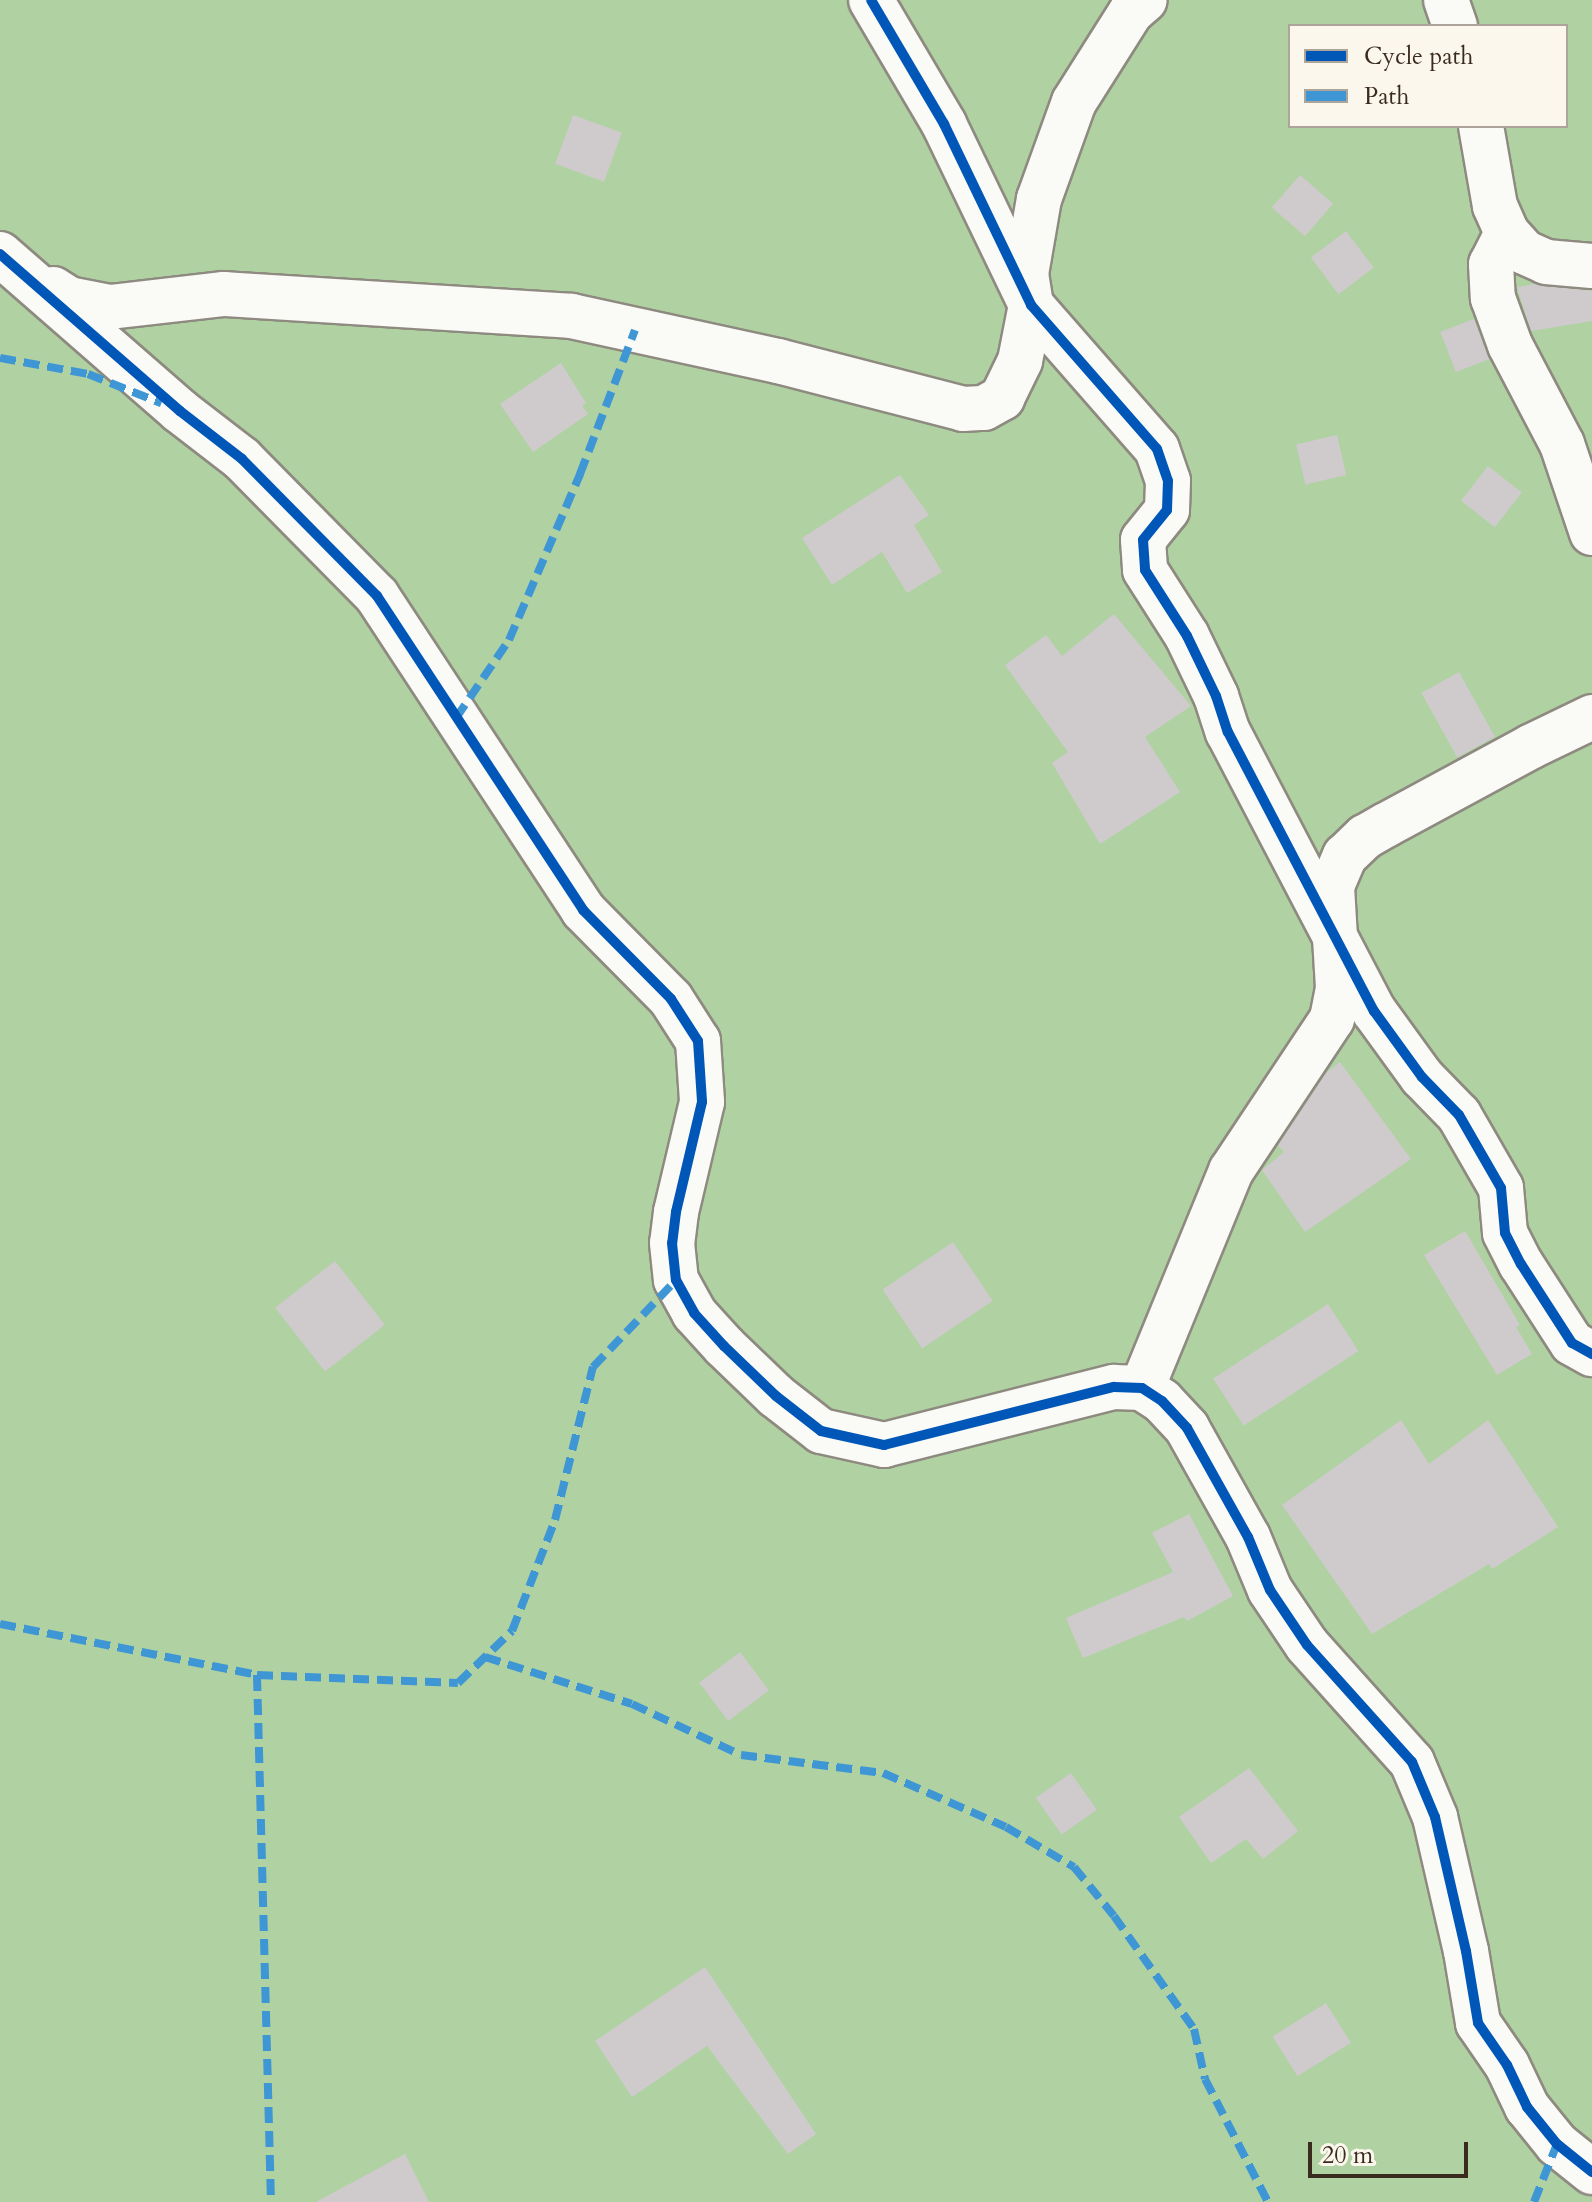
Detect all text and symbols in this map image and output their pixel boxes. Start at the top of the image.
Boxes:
legend [1288,24,1568,128]
text: Cycle path [1364,40,1473,73]
text: Path [1364,80,1409,113]
scale bar [1312,2126,1472,2176]
text: 20 m [1322,2139,1373,2172]

